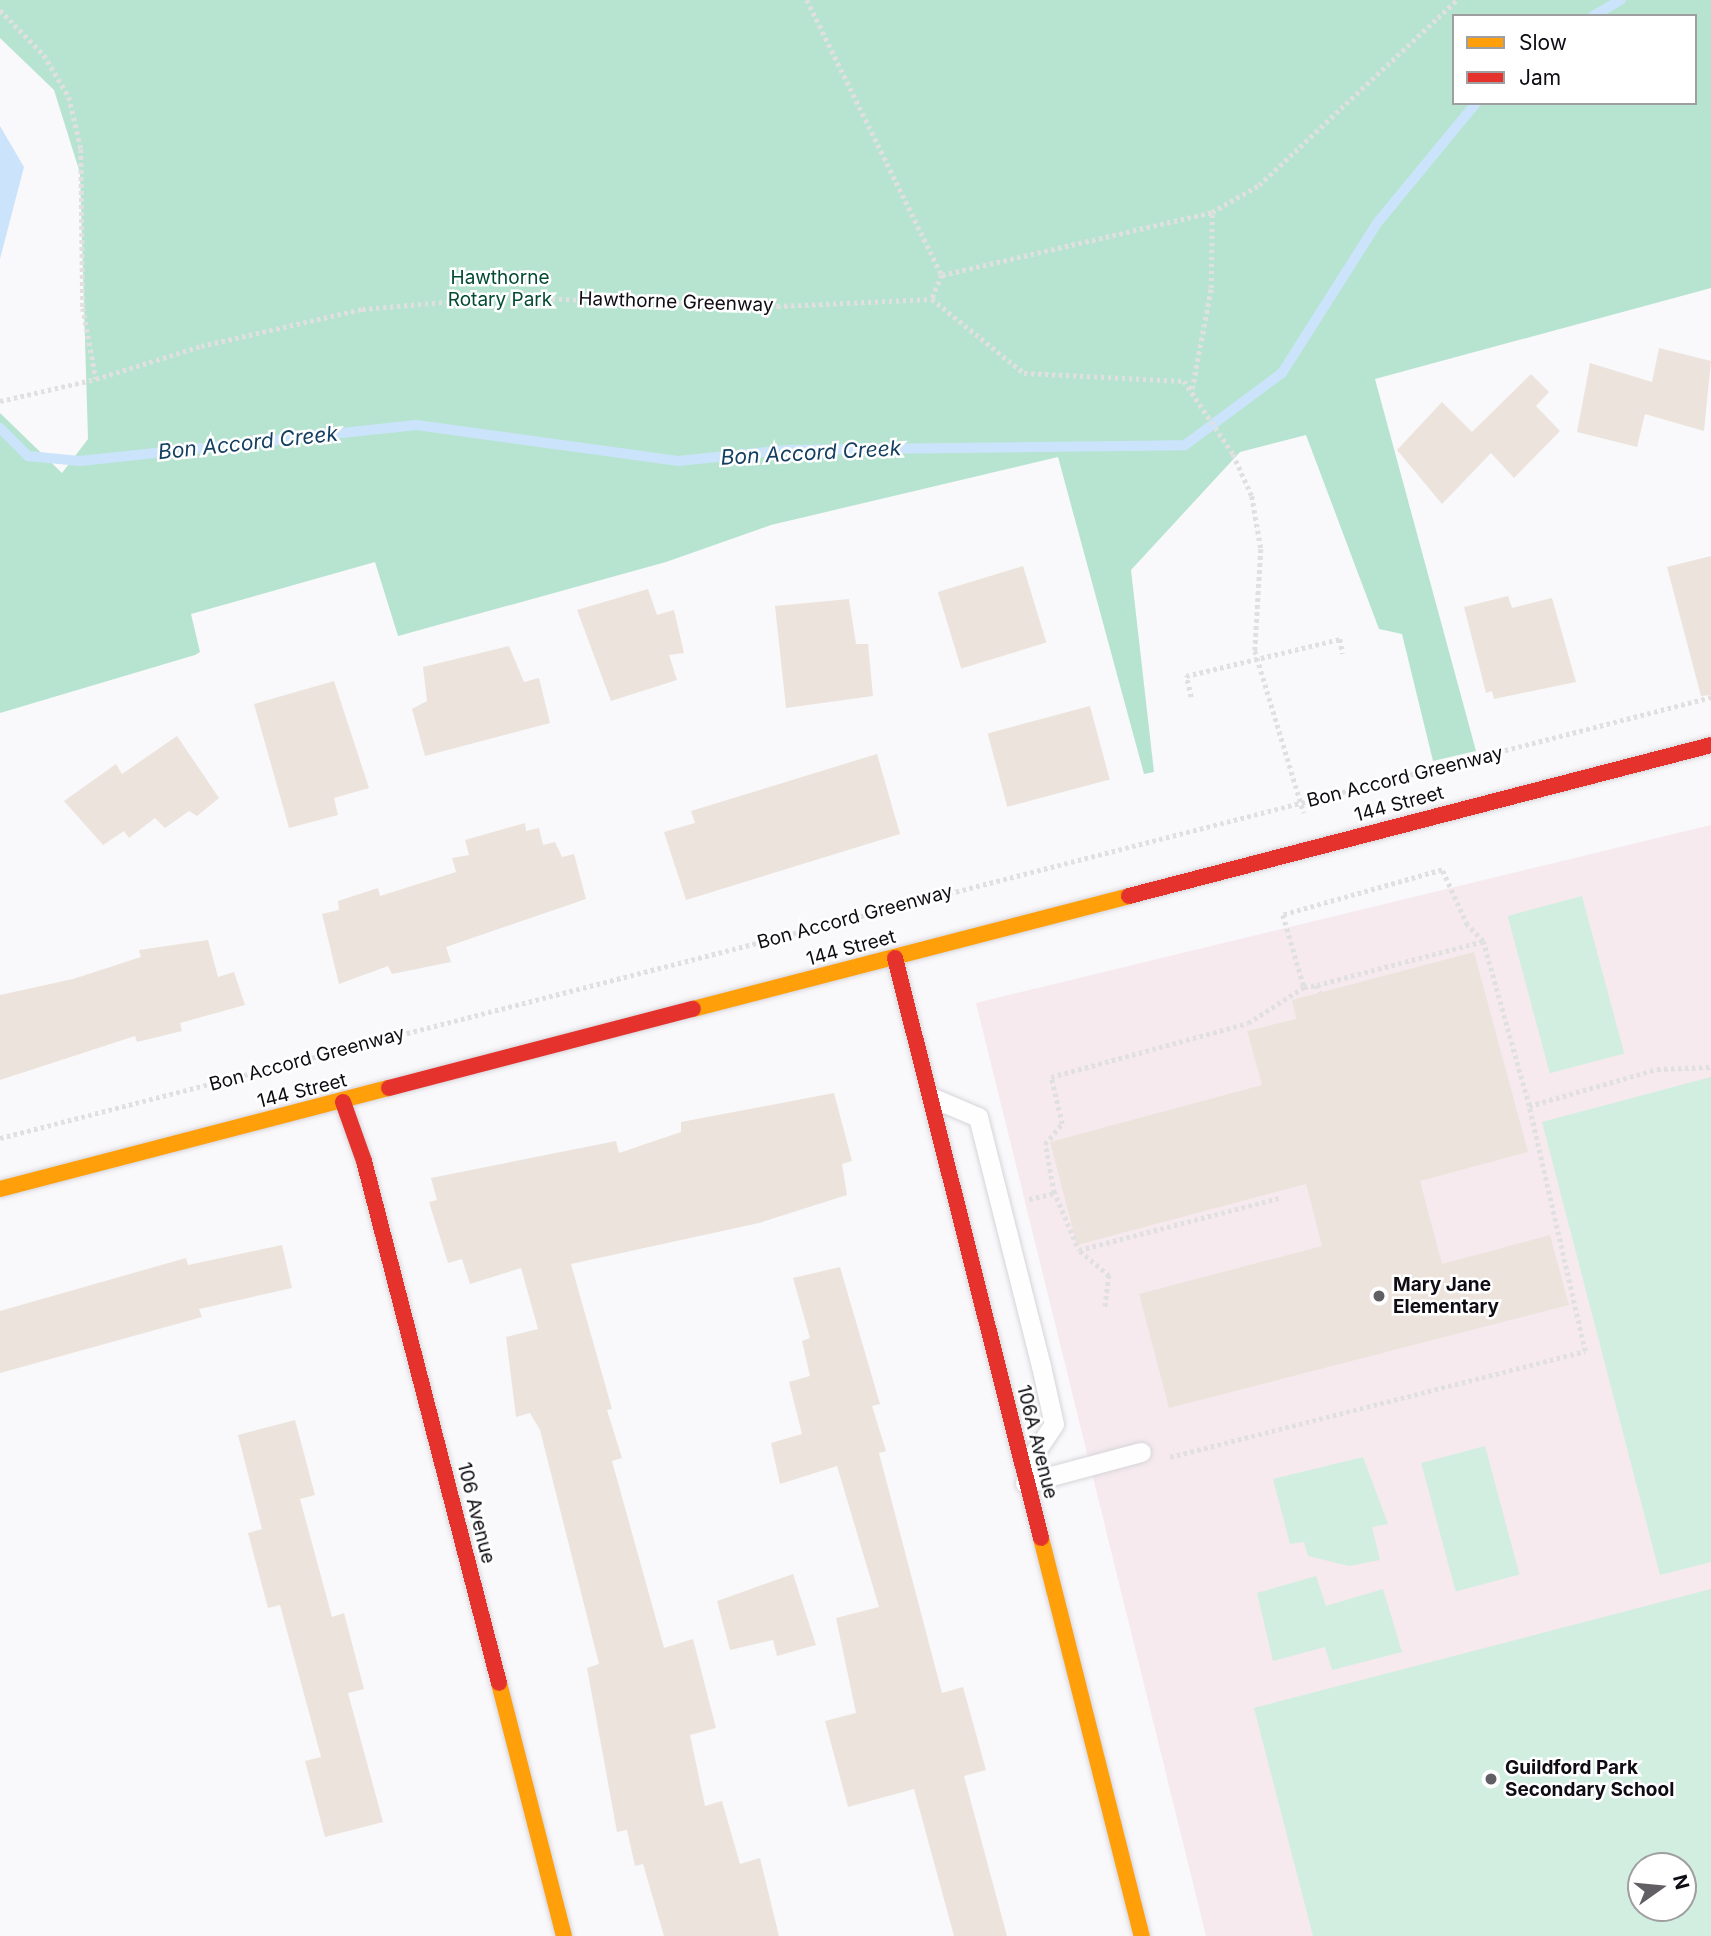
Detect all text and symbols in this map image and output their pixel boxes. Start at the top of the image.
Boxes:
legend [1452,14,1697,105]
text: Slow [1519,30,1567,55]
text: Jam [1519,65,1561,90]
park label: Hawthorne Rotary Park [448,267,552,311]
street label: Hawthorne Greenway [578,287,774,317]
water label: Bon Accord Creek [157,421,339,465]
water label: Bon Accord Creek [720,436,902,470]
street label: Bon Accord Greenway [1305,742,1505,812]
street label: 144 Street [1352,781,1446,827]
street label: Bon Accord Greenway [755,880,955,954]
street label: 144 Street [804,925,898,971]
street label: Bon Accord Greenway [207,1022,407,1096]
street label: 144 Street [255,1069,349,1113]
place label: Mary Jane Elementary [1393,1274,1499,1318]
marker: Mary Jane Elementary [1371,1288,1387,1304]
street label: 106A Avenue [1012,1383,1062,1501]
street label: 106 Avenue [452,1460,500,1566]
place label: Guildford Park Secondary School [1505,1757,1674,1801]
marker: Guildford Park Secondary School [1483,1771,1499,1787]
north arrow [1627,1852,1697,1922]
text: N [1668,1872,1694,1892]

